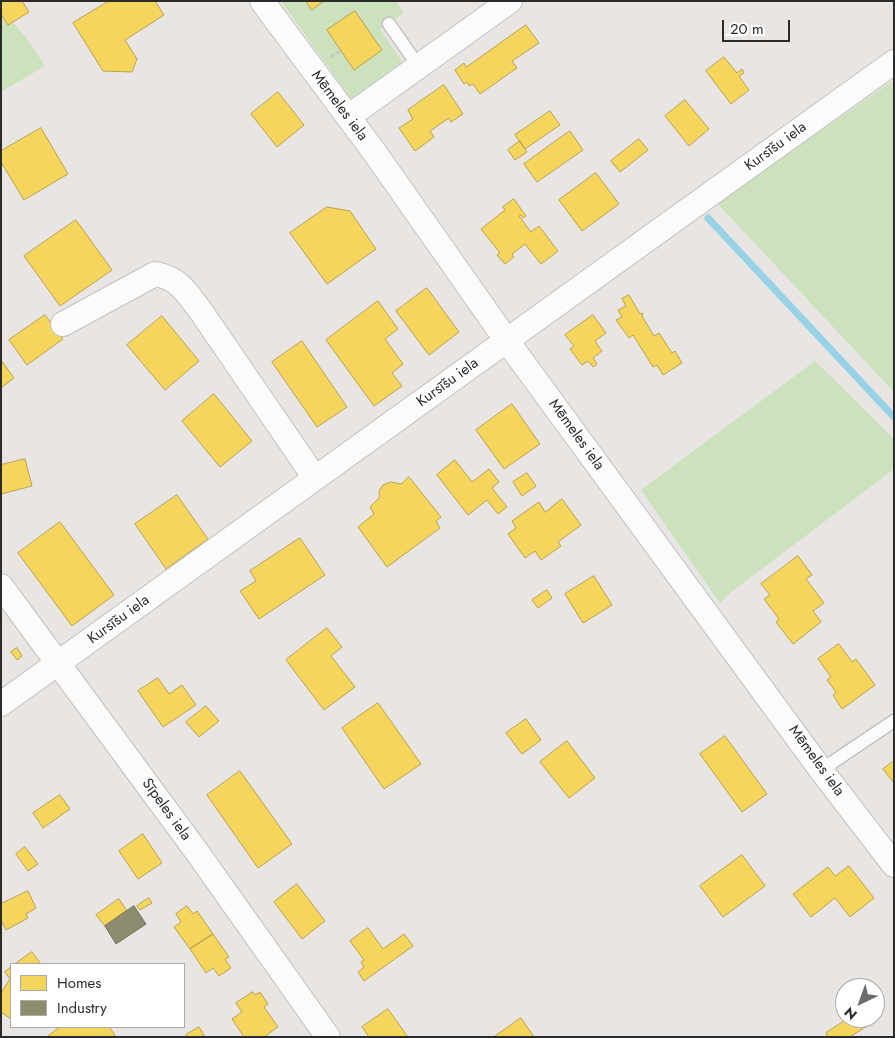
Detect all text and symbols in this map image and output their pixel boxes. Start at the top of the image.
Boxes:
scale bar [725,10,792,42]
text: 20 m [730,18,764,40]
street label: Mēmeles iela [307,67,371,145]
street label: Kursīšu iela [742,119,810,175]
street label: Kursīšu iela [414,355,482,411]
street label: Mēmeles iela [544,396,608,474]
street label: Kursīšu iela [85,592,153,648]
street label: Mēmeles iela [784,722,848,800]
street label: Sīpeles iela [137,775,195,845]
legend [10,963,185,1028]
text: Homes [57,972,101,994]
north arrow [835,978,885,1028]
text: Industry [57,997,107,1019]
text: N [840,1002,861,1025]

